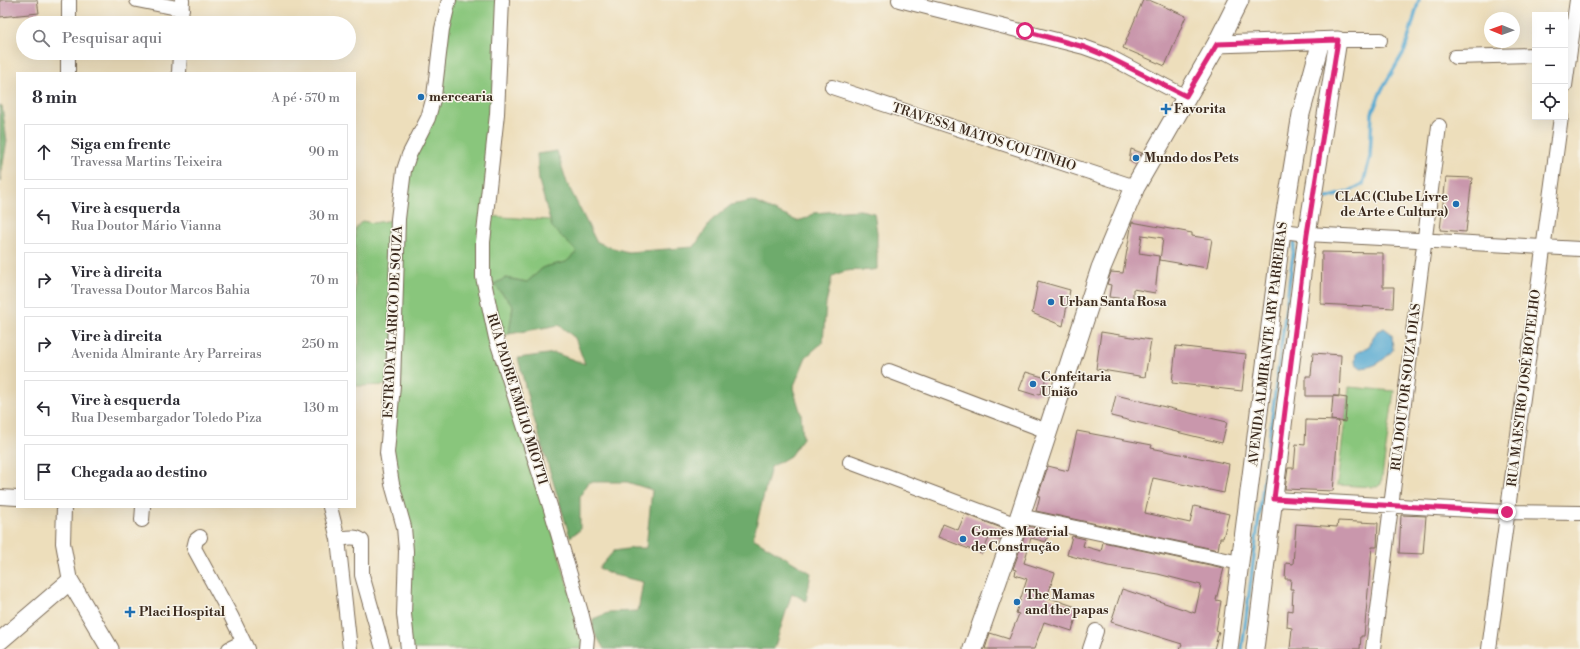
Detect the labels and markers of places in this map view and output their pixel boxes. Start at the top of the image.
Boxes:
place label: mercearia [429,89,494,105]
marker: mercearia [416,92,426,102]
place label: Favorita [1174,101,1227,117]
marker: Favorita [1161,104,1171,114]
place label: Mundo dos Pets [1144,150,1239,166]
marker: Mundo dos Pets [1131,153,1141,163]
place label: CLAC (Clube Livre de Arte e Cultura) [1335,189,1448,220]
marker: CLAC (Clube Livre de Arte e Cultura) [1451,199,1461,209]
place label: Urban Santa Rosa [1059,294,1168,310]
marker: Urban Santa Rosa [1046,297,1056,307]
place label: Confeitaria União [1041,369,1112,400]
marker: Confeitaria União [1028,379,1038,389]
place label: Gomes Material de Construção [971,524,1069,555]
marker: Gomes Material de Construção [958,534,968,544]
place label: The Mamas and the papas [1025,587,1109,618]
marker: The Mamas and the papas [1012,597,1022,607]
place label: Placi Hospital [139,604,226,620]
marker: Placi Hospital [124,606,136,618]

